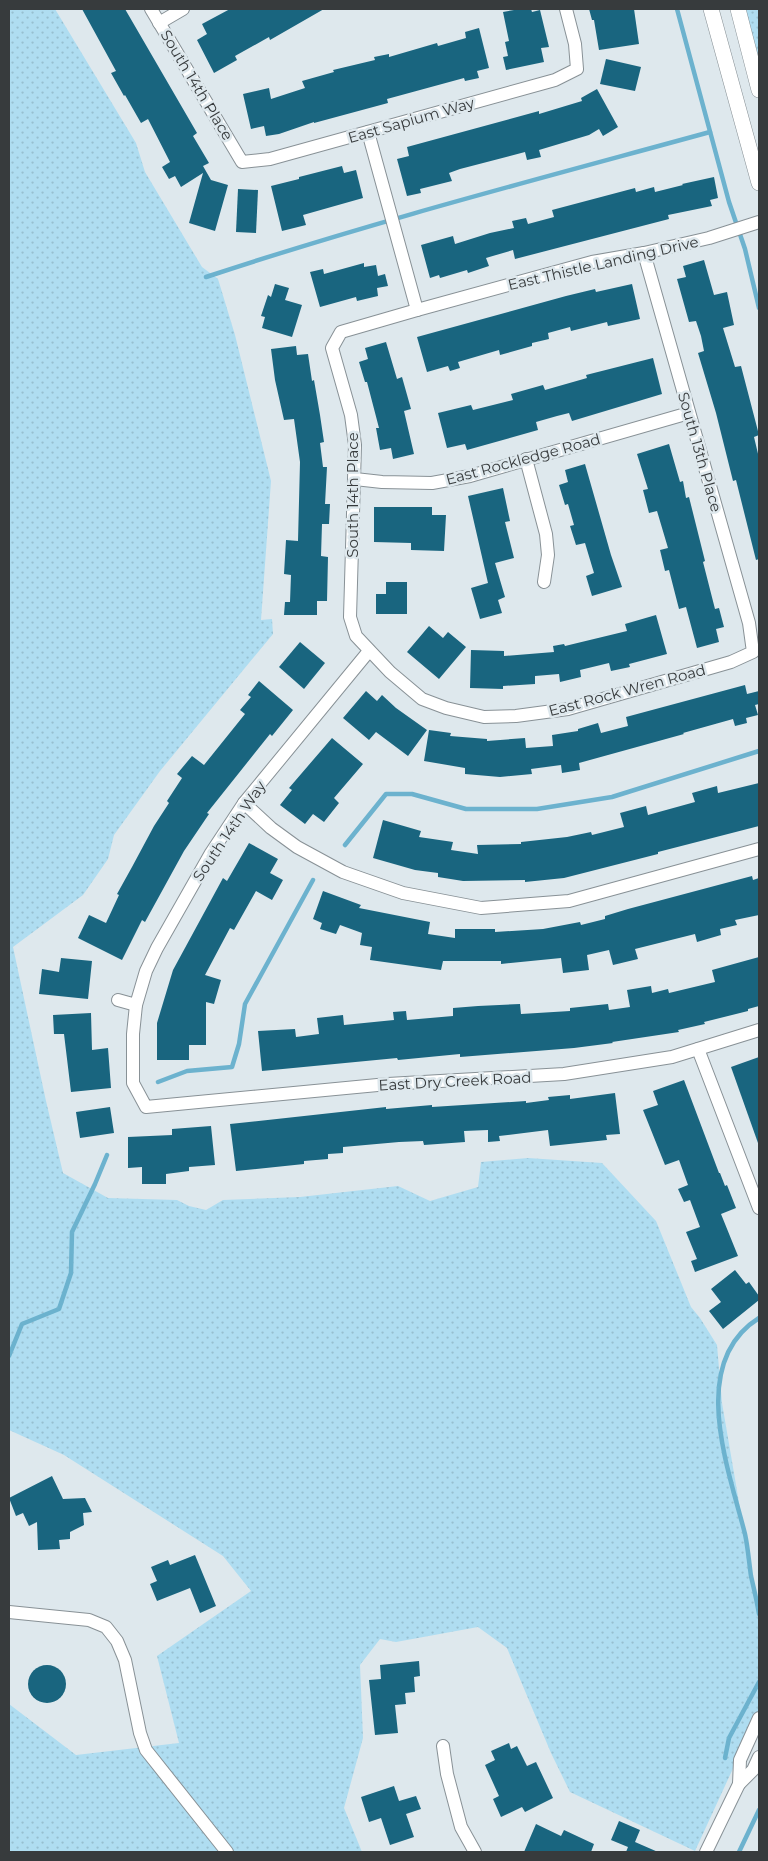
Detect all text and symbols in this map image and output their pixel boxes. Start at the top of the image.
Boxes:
street label: South 14th Place [157,26,237,144]
street label: East Sapium Way [345,93,477,147]
street label: East Thistle Landing Drive [506,232,700,294]
street label: South 13th Place [674,390,726,514]
street label: East Rockledge Road [444,429,602,489]
street label: South 14th Place [343,432,362,558]
street label: East Rock Wren Road [546,660,708,720]
street label: South 14th Way [188,777,270,885]
street label: East Dry Creek Road [378,1068,532,1094]

